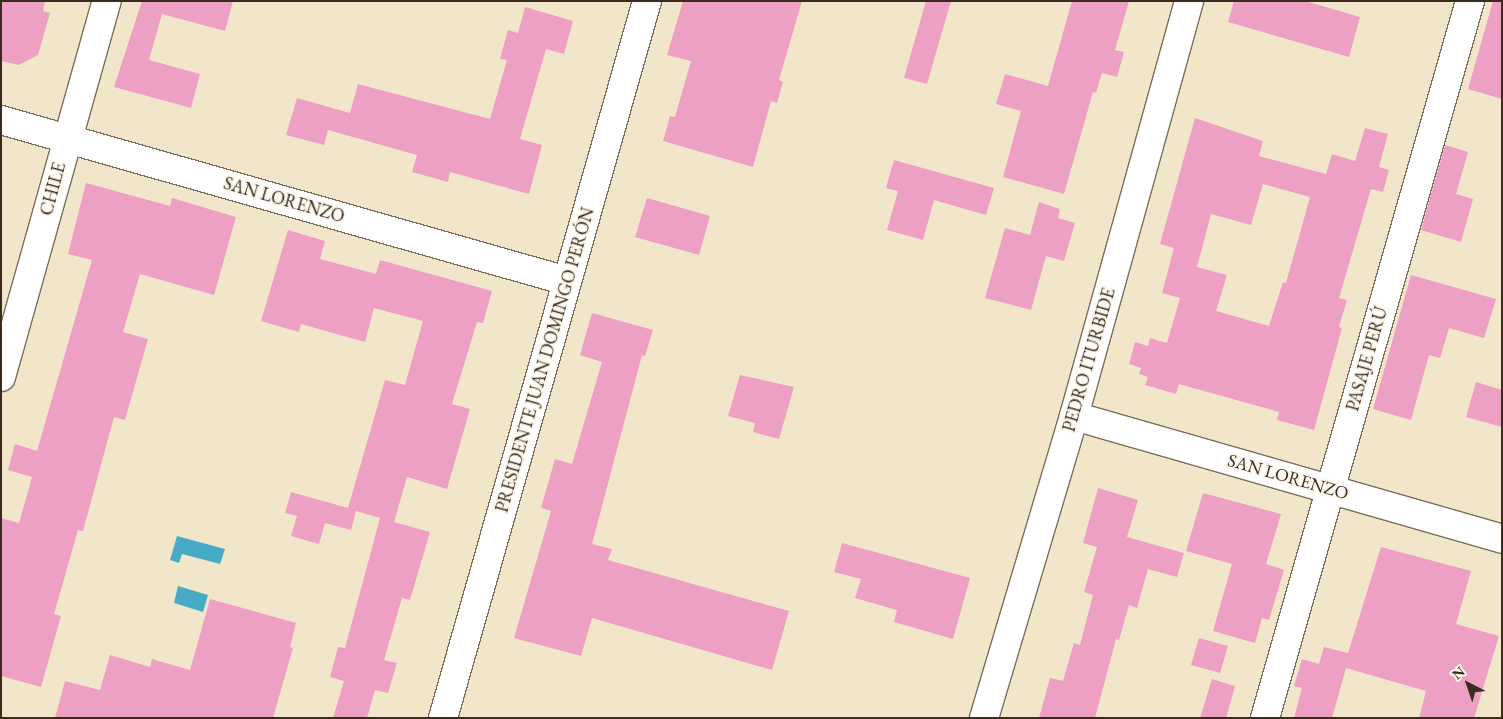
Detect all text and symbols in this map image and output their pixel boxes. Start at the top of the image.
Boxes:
street label: CHILE [36,160,70,218]
street label: SAN LORENZO [221,172,347,228]
street label: PRESIDENTE JUAN DOMINGO PERÓN [491,205,599,515]
street label: PEDRO ITURBIDE [1058,286,1120,434]
street label: PASAJE PERÚ [1342,304,1392,414]
street label: SAN LORENZO [1225,449,1351,505]
north arrow [1443,659,1493,709]
text: N [1448,662,1468,683]

